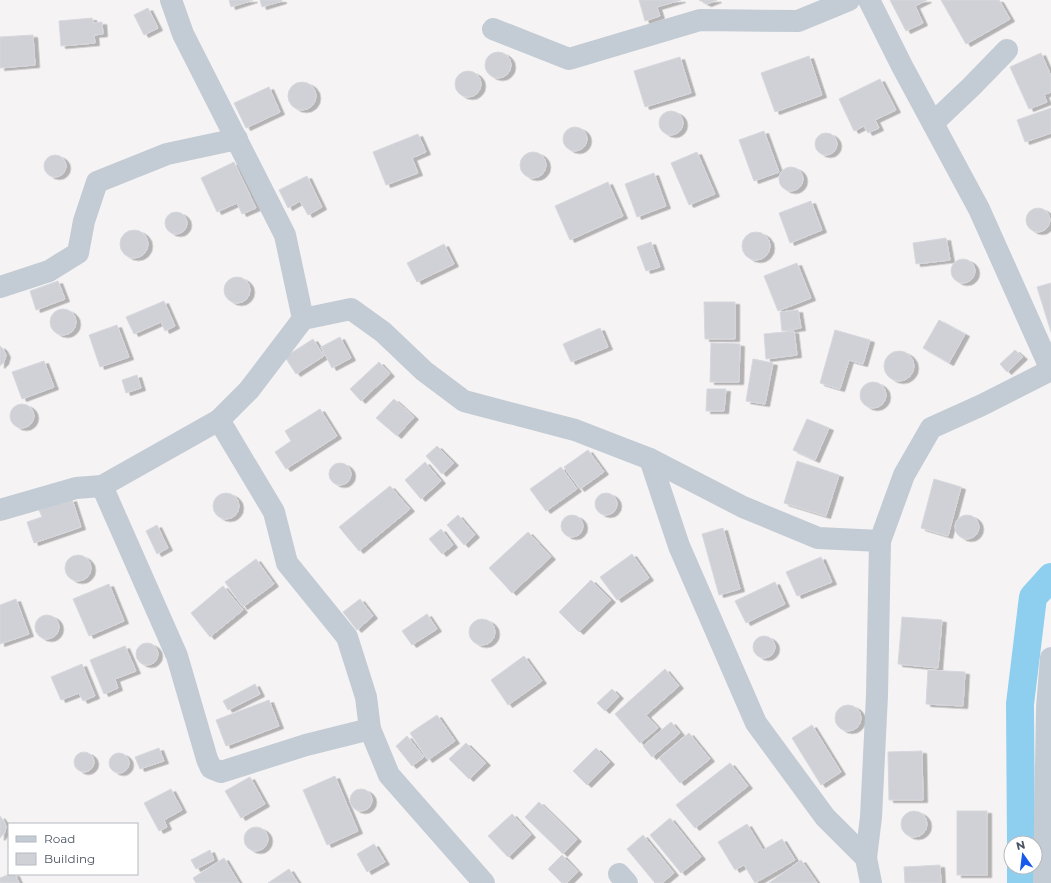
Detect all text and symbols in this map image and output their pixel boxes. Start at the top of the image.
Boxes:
legend [8,823,138,875]
text: Road [44,831,75,846]
north arrow [1003,835,1043,875]
text: N [1015,837,1027,853]
text: Building [44,851,95,866]

